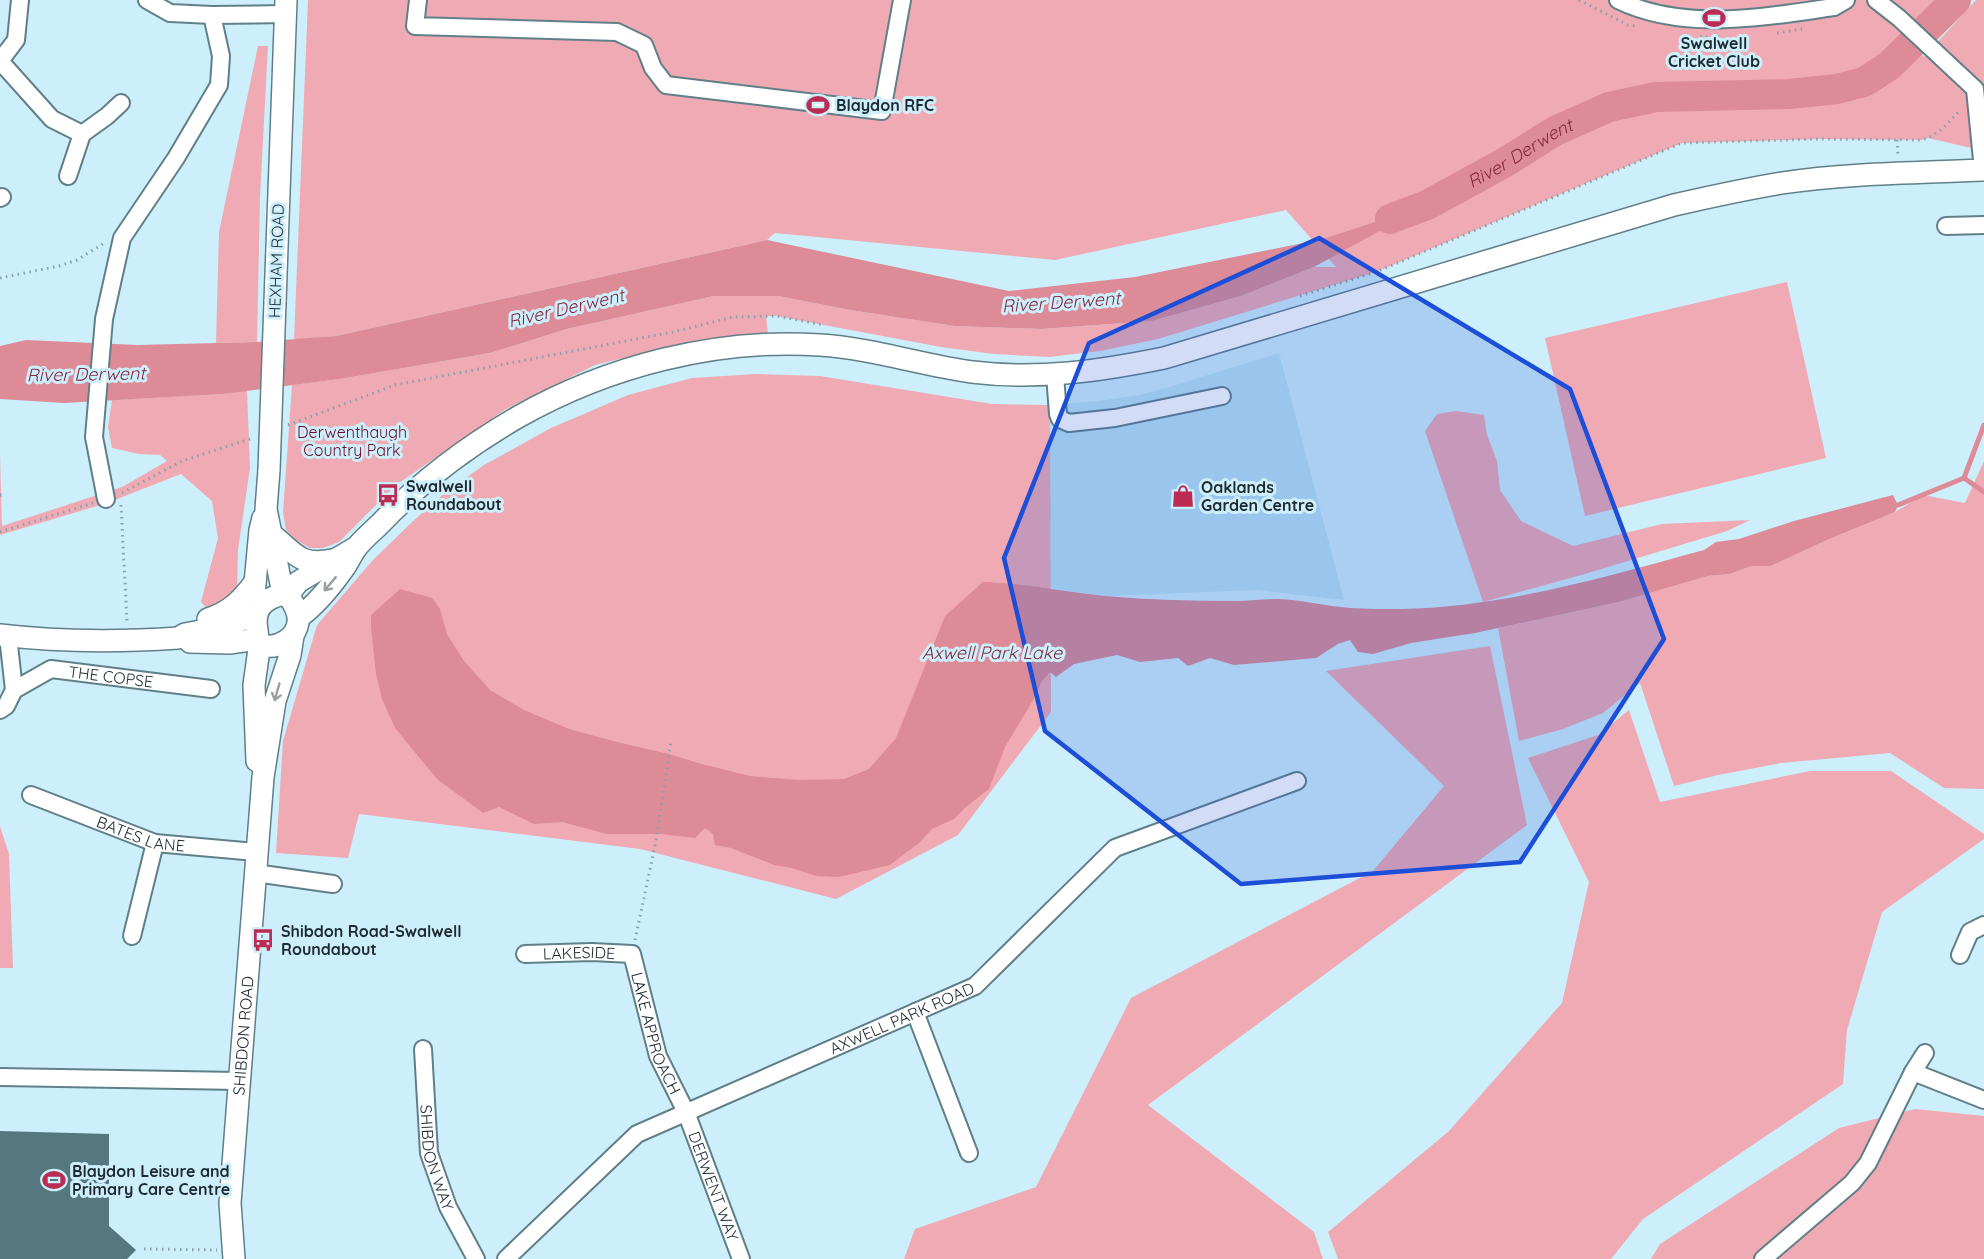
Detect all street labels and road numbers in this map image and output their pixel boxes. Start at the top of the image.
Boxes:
street label: HEXHAM ROAD [264,203,288,319]
street label: THE COPSE [67,661,154,692]
street label: BATES LANE [94,811,186,856]
street label: LAKESIDE [542,942,616,963]
street label: LAKE APPROACH [627,970,685,1098]
street label: SHIBDON ROAD [228,975,258,1096]
street label: AXWELL PARK ROAD [826,978,977,1059]
street label: SHIBDON WAY [416,1104,458,1213]
street label: DERWENT WAY [684,1129,743,1244]

